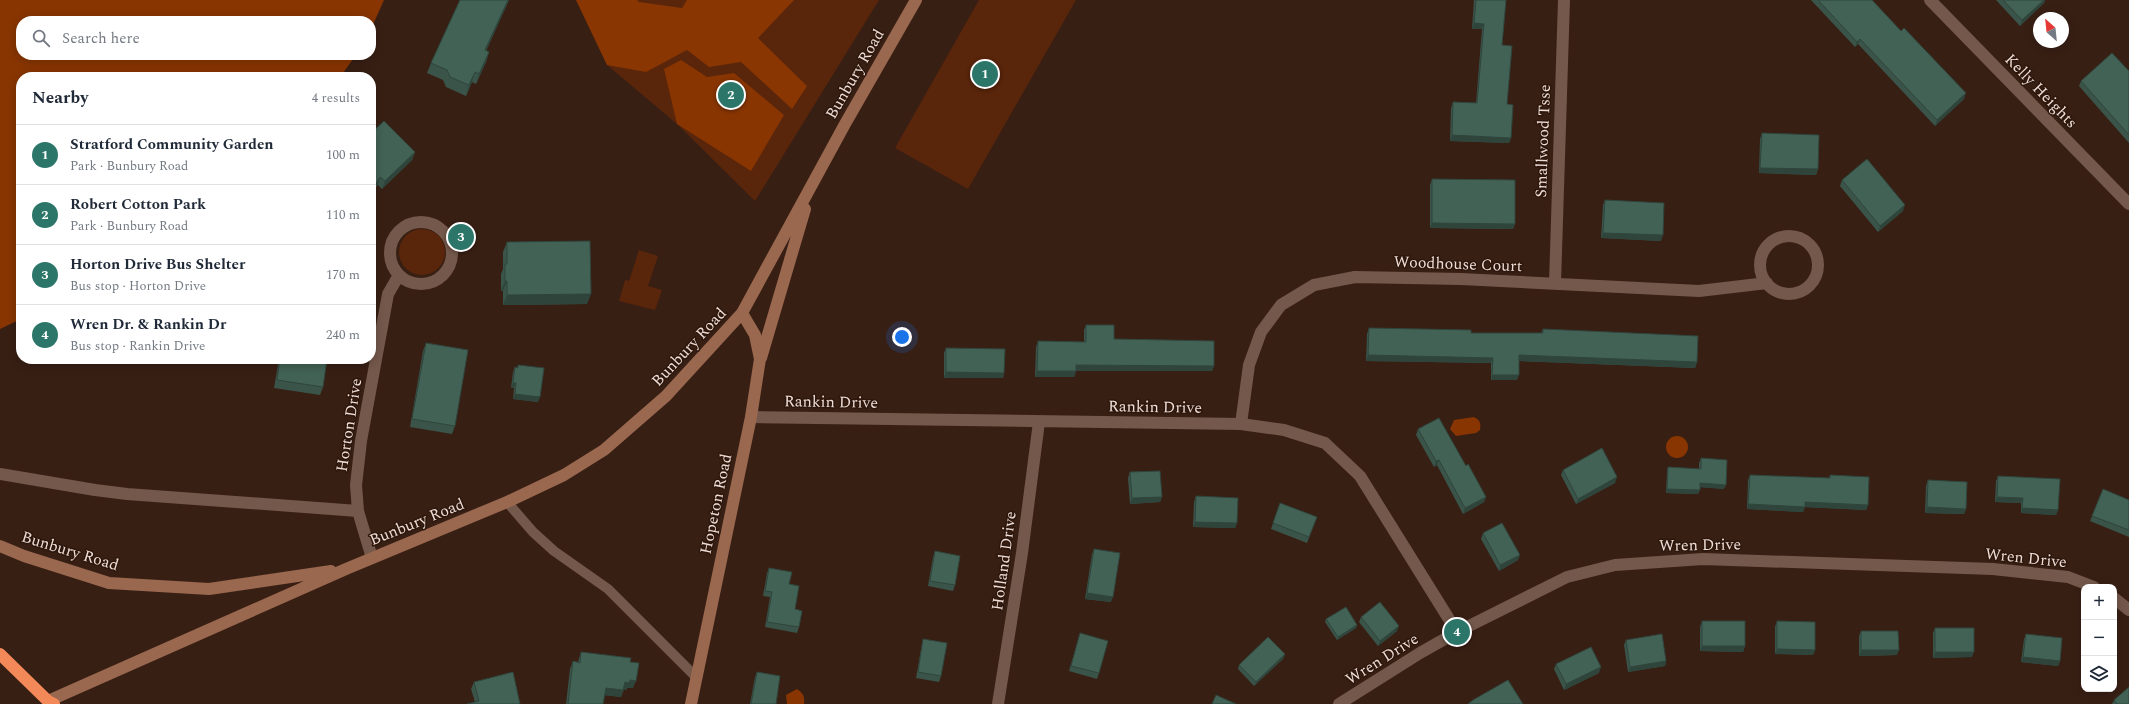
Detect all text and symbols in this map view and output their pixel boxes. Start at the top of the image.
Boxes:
north arrow [2033,12,2069,48]
search box [16,16,376,60]
street label: Bunbury Road [819,24,891,124]
icon: search [30,27,52,49]
text: Search here [62,27,140,50]
street label: Kelly Heights [1999,48,2083,134]
pin: 1 [972,59,998,89]
pin: 2 [718,80,744,110]
street label: Smallwood Tsse [1529,84,1557,198]
text: Nearby [32,85,88,111]
text: 4 results [312,88,360,108]
text: Stratford Community Garden [70,133,274,156]
text: 1 [41,145,49,165]
text: 100 m [326,145,360,165]
text: Park · Bunbury Road [70,156,188,176]
text: Robert Cotton Park [70,193,206,216]
text: 2 [41,205,49,225]
text: 110 m [326,205,360,225]
text: Park · Bunbury Road [70,216,188,236]
pin: 3 [448,222,474,252]
street label: Woodhouse Court [1393,250,1523,278]
text: Horton Drive Bus Shelter [70,253,245,276]
text: 3 [41,265,49,285]
text: 170 m [326,265,360,285]
text: Bus stop · Horton Drive [70,276,206,296]
street label: Bunbury Road [646,302,732,392]
text: Wren Dr. & Rankin Dr [70,313,226,336]
text: 4 [41,325,49,345]
text: 240 m [326,325,360,345]
your location [892,327,912,347]
text: Bus stop · Rankin Drive [70,336,205,356]
street label: Horton Drive [330,376,368,474]
street label: Rankin Drive [784,389,878,415]
street label: Rankin Drive [1108,394,1202,420]
street label: Hopeton Road [694,451,738,556]
street label: Bunbury Road [366,492,468,552]
street label: Holland Drive [985,510,1023,612]
street label: Bunbury Road [18,525,122,577]
street label: Wren Drive [1659,532,1741,558]
street label: Wren Drive [1984,542,2068,574]
map controls [2081,584,2117,692]
button: + [2081,584,2117,620]
pin: 4 [1444,617,1470,647]
button: − [2081,620,2117,656]
street label: Wren Drive [1341,627,1423,691]
button: layers [2081,656,2117,692]

